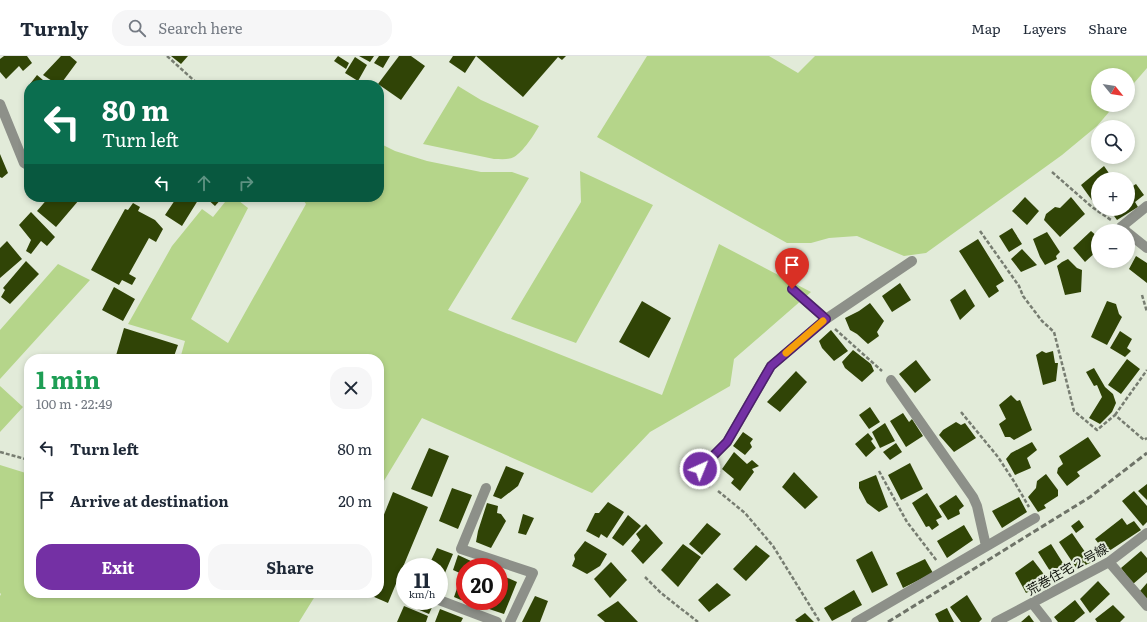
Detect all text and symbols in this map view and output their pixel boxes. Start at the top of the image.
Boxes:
search box [112,10,392,46]
text: Turnly [20,14,88,42]
text: Search here [158,16,242,39]
icon: search [126,17,148,39]
text: Map [971,18,1001,38]
text: Layers [1023,18,1066,38]
text: Share [1088,18,1127,38]
north arrow [1091,68,1135,112]
map controls [1091,68,1135,268]
text: 80 m [102,88,169,130]
icon: left [36,96,88,148]
button: search [1091,120,1135,164]
text: Turn left [102,126,179,153]
icon: left [151,172,173,194]
icon: ahead [193,172,215,194]
icon: right [235,172,257,194]
button: + [1091,172,1135,216]
button: − [1091,224,1135,268]
pin [775,248,809,289]
icon: arrive [781,254,803,276]
text: 1 min [36,361,100,396]
button: close [330,367,372,409]
text: 100 m · 22:49 [36,394,112,413]
icon: left [36,437,58,459]
text: Turn left [70,437,139,460]
text: 80 m [338,437,372,460]
position arrow [679,448,721,490]
icon: arrive [36,489,58,511]
text: Arrive at destination [70,489,229,512]
text: 20 m [338,489,372,512]
street label: 荒巻住宅２号線 [1022,538,1111,599]
button: Exit [36,544,200,590]
button: Share [208,544,372,590]
speed limit sign: 20 [456,558,508,610]
text: 11 [414,564,430,594]
text: km/h [409,586,435,601]

